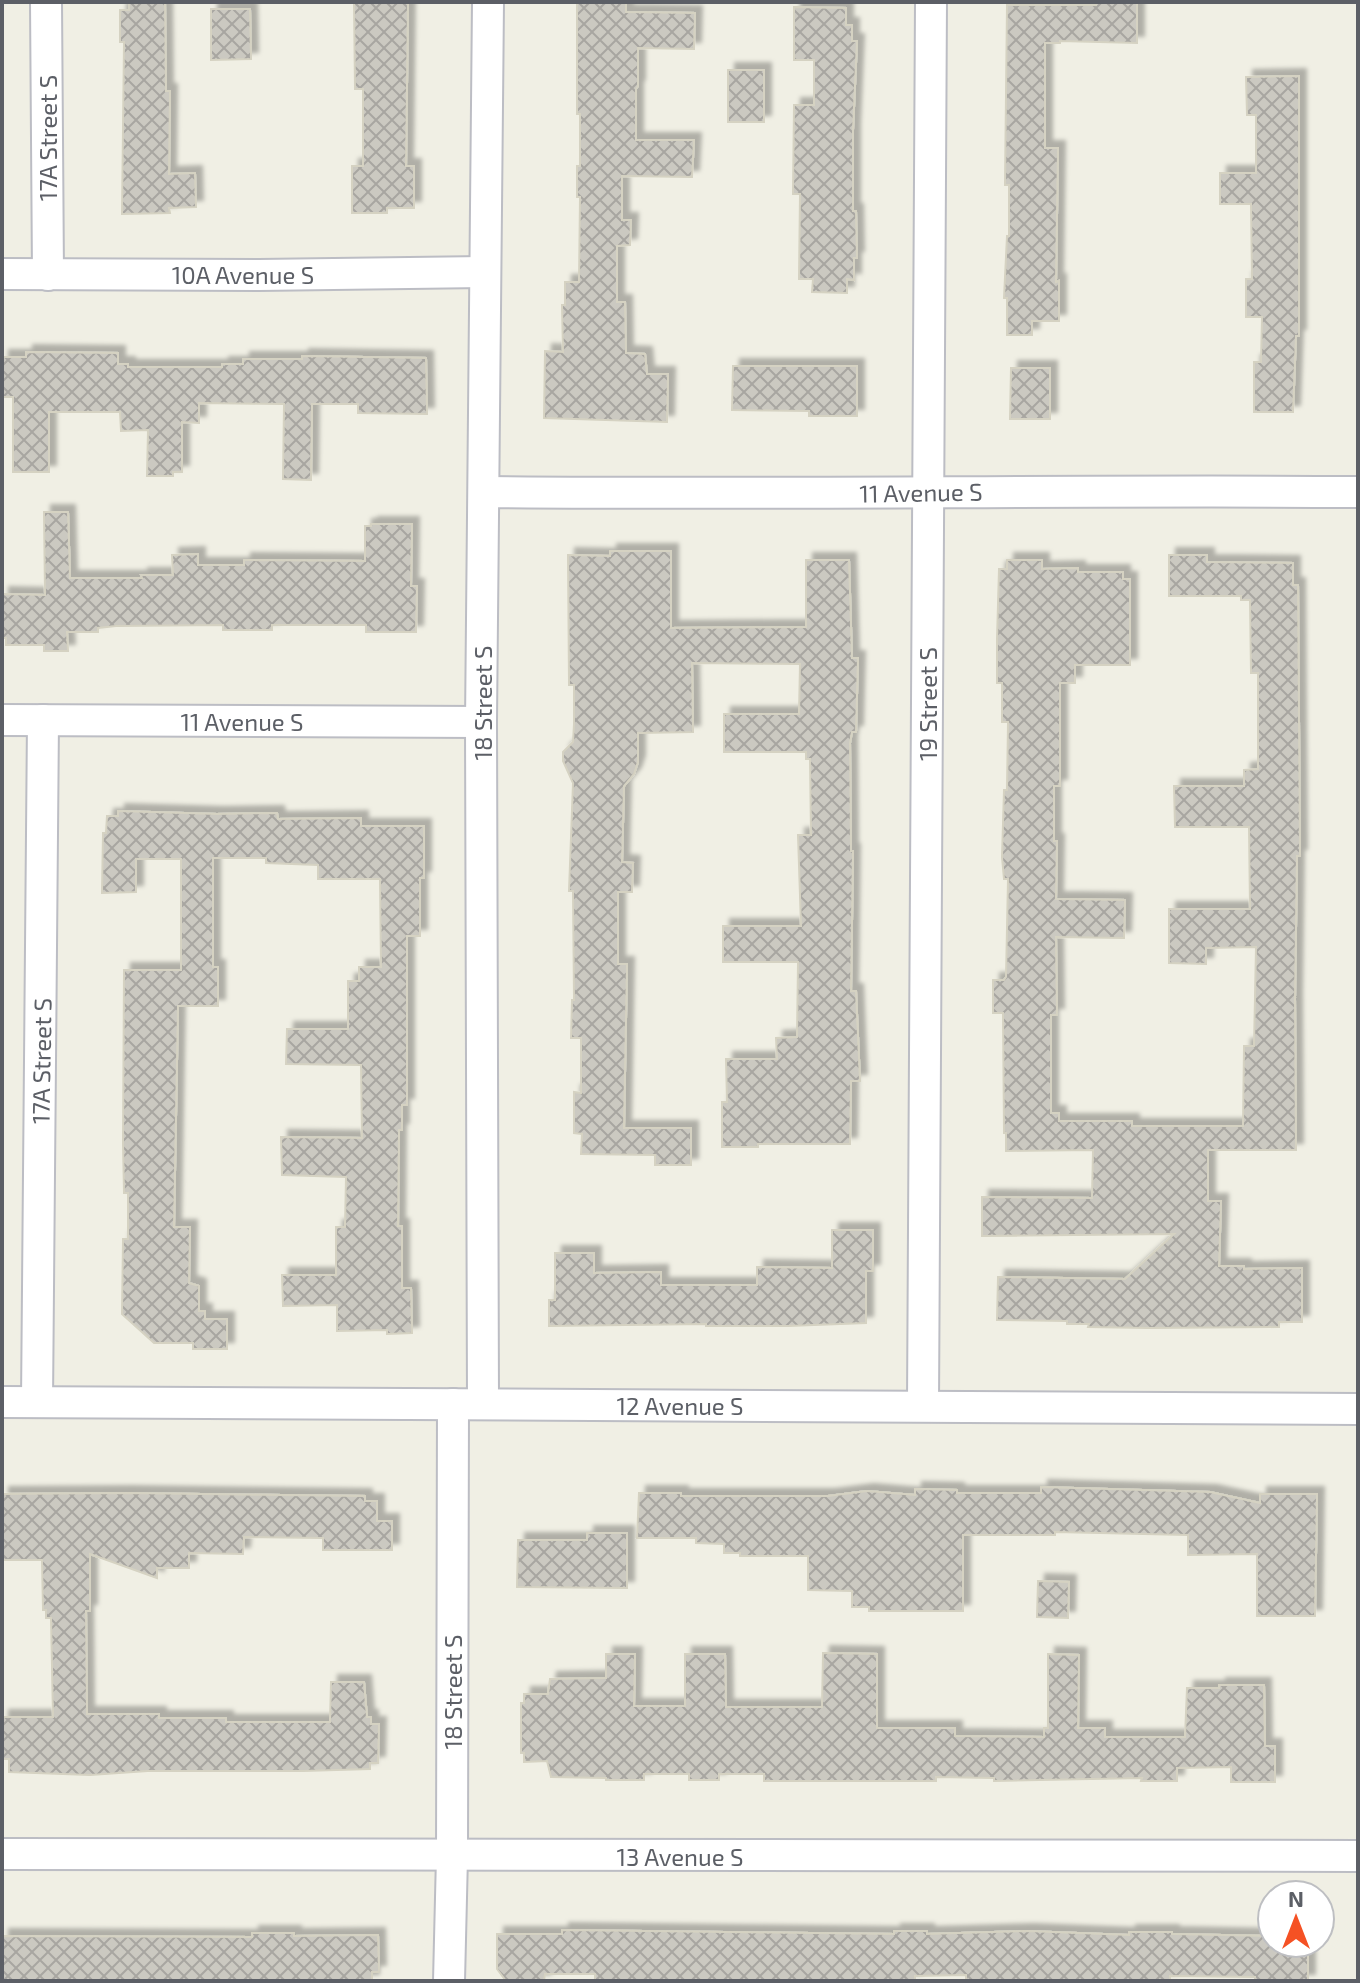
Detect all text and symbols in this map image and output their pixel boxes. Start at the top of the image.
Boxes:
street label: 17A Street S [33,75,62,201]
street label: 10A Avenue S [172,260,314,289]
street label: 11 Avenue S [859,476,983,508]
street label: 18 Street S [468,646,497,760]
street label: 19 Street S [913,647,942,761]
street label: 11 Avenue S [180,707,304,736]
street label: 17A Street S [25,998,57,1124]
street label: 12 Avenue S [616,1391,744,1420]
street label: 18 Street S [438,1635,467,1749]
street label: 13 Avenue S [617,1842,743,1871]
north arrow [1256,1879,1336,1959]
text: N [1288,1885,1304,1911]

